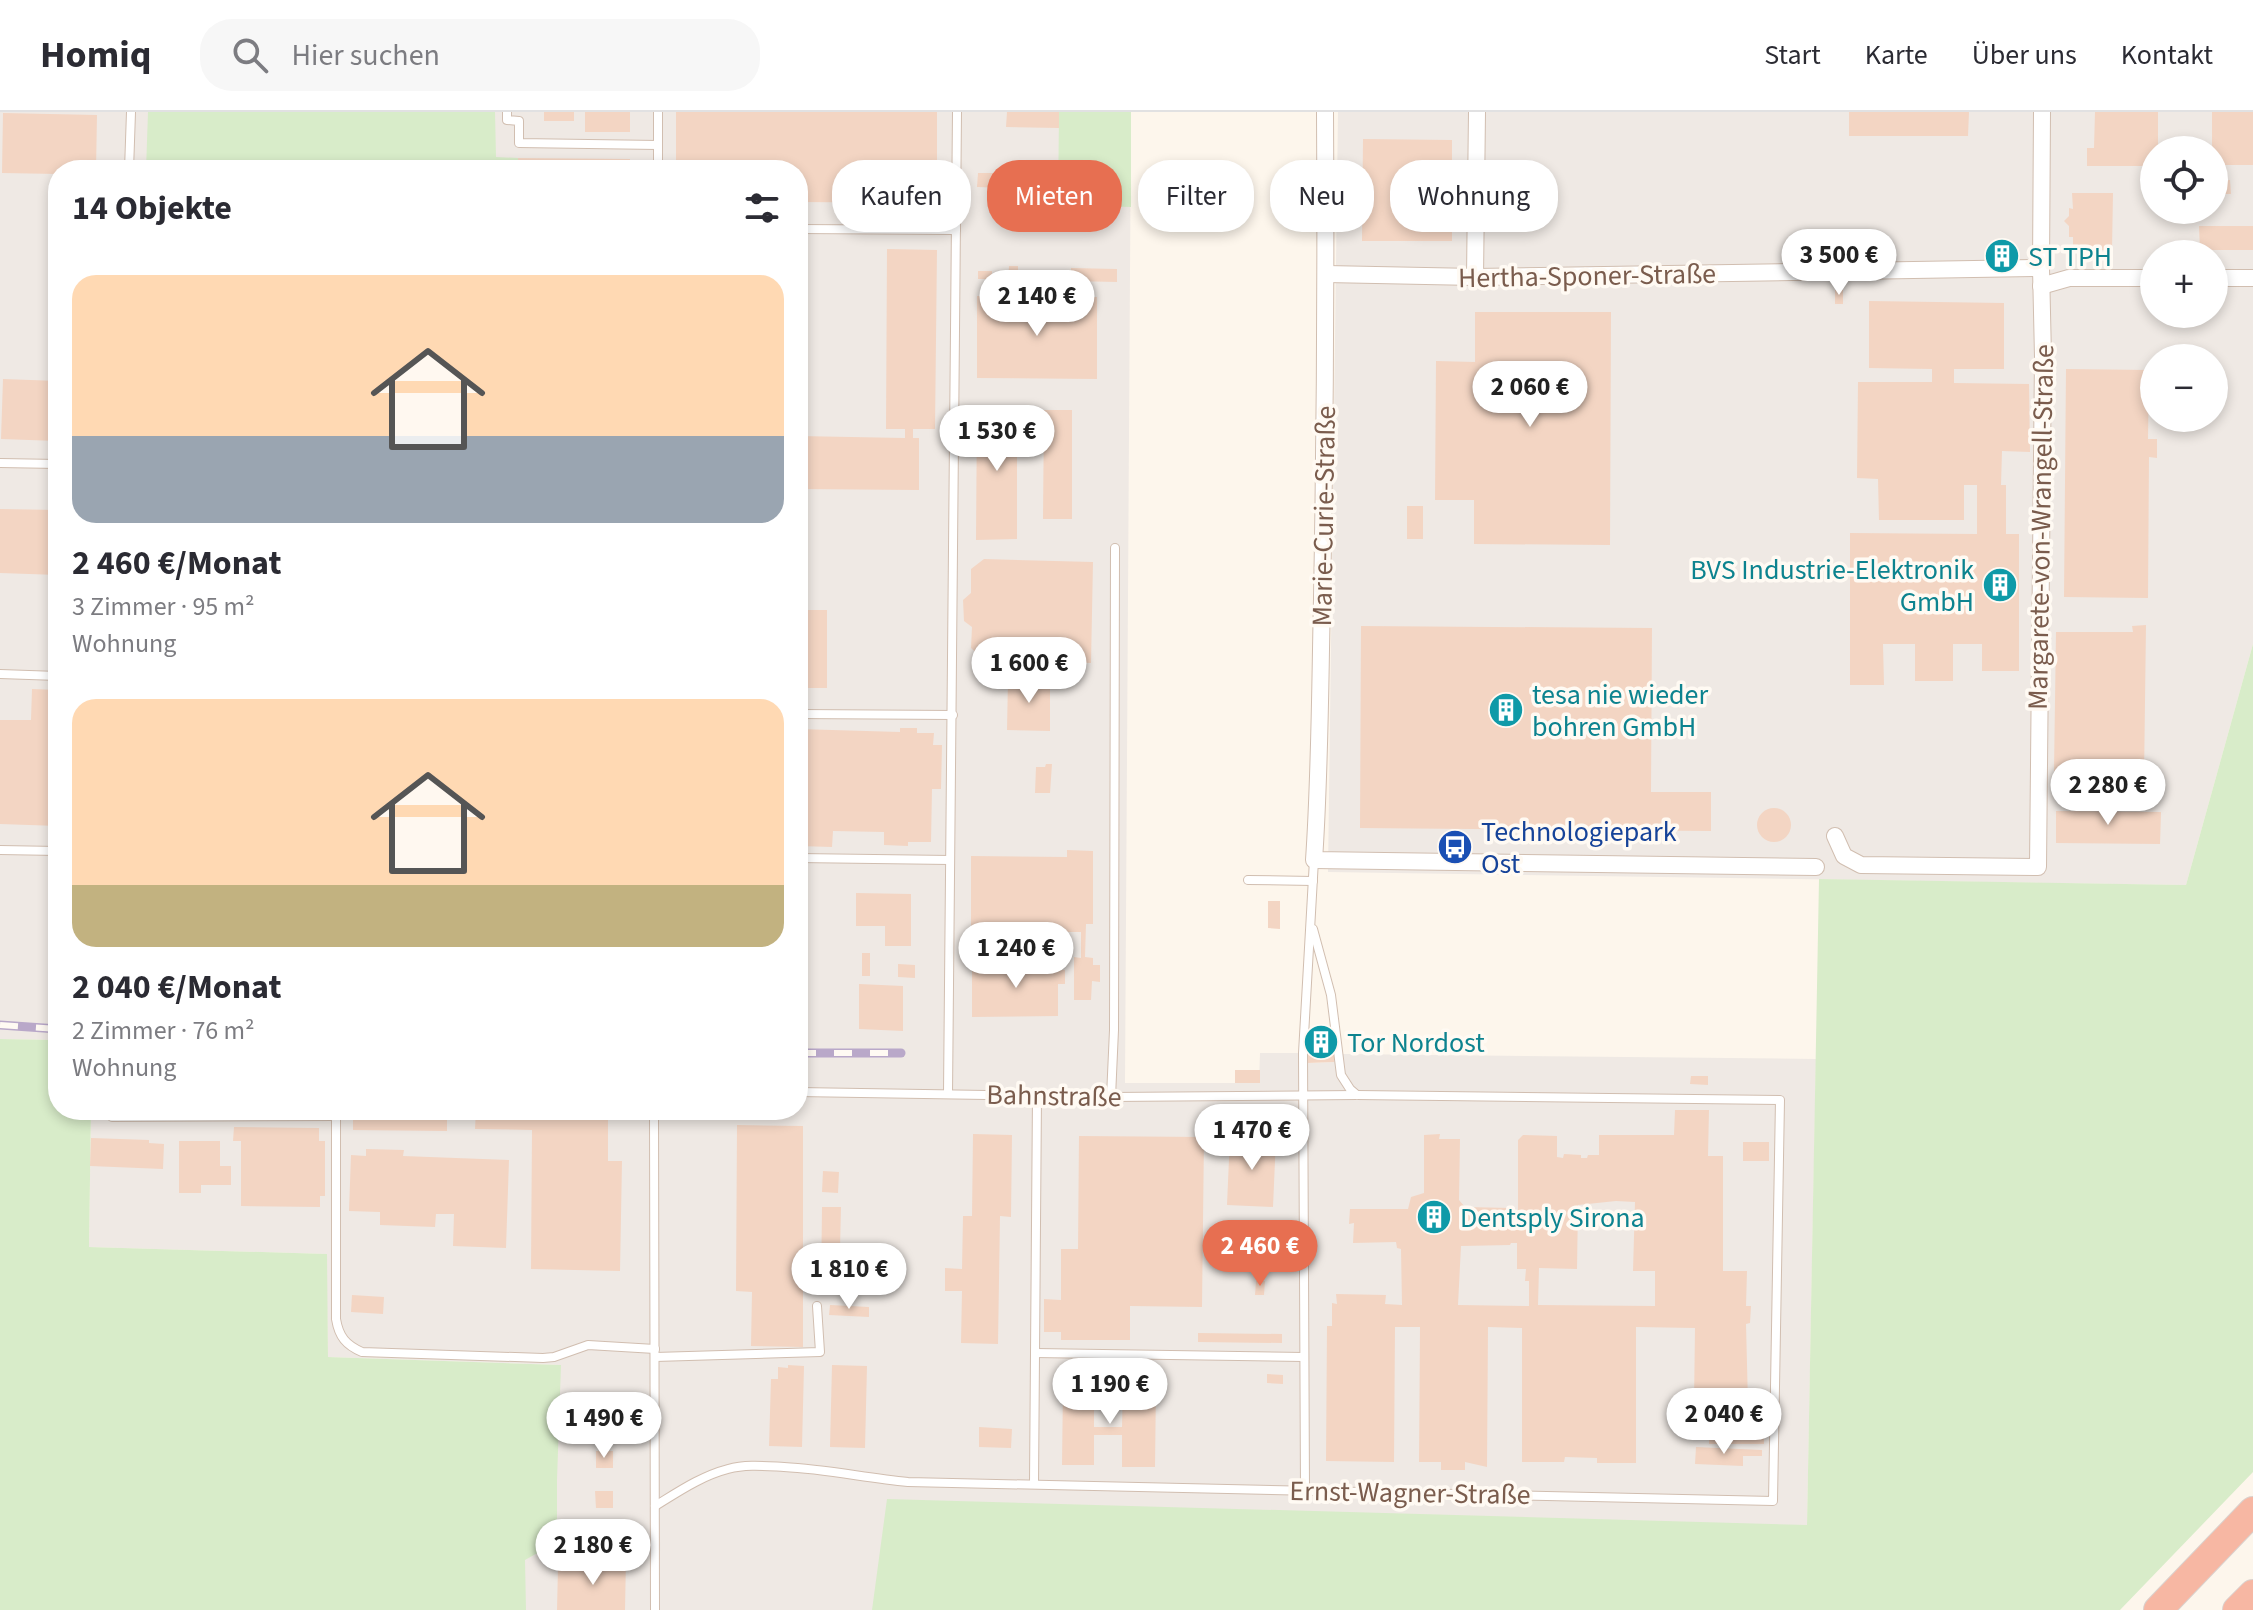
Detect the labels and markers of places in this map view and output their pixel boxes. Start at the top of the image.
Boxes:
pin: 3 500 € [1765,229,1913,297]
building icon: ST TPH [1983,237,2021,275]
place label: ST TPH [2028,237,2112,277]
pin: 2 140 € [963,270,1111,338]
pin: 2 060 € [1456,361,1604,429]
pin: 1 530 € [923,405,1071,473]
place label: BVS Industrie-Elektronik GmbH [1690,550,1974,622]
building icon: BVS Industrie-Elektronik GmbH [1981,566,2019,604]
pin: 1 600 € [955,637,1103,705]
place label: tesa nie wieder bohren GmbH [1532,675,1708,747]
building icon: tesa nie wieder bohren GmbH [1487,691,1525,729]
pin: 2 280 € [2034,759,2182,827]
place label: Technologiepark Ost [1481,812,1677,884]
bus stop icon: Technologiepark Ost [1436,828,1474,866]
pin: 1 240 € [942,922,1090,990]
building icon: Tor Nordost [1302,1023,1340,1061]
place label: Tor Nordost [1347,1023,1485,1063]
pin: 1 470 € [1178,1104,1326,1172]
building icon: Dentsply Sirona [1415,1198,1453,1236]
place label: Dentsply Sirona [1460,1198,1645,1238]
pin: 2 460 € [1186,1220,1334,1288]
pin: 1 810 € [775,1243,923,1311]
pin: 1 190 € [1036,1358,1184,1426]
pin: 2 040 € [1650,1388,1798,1456]
pin: 1 490 € [530,1392,678,1460]
pin: 2 180 € [519,1519,667,1587]

